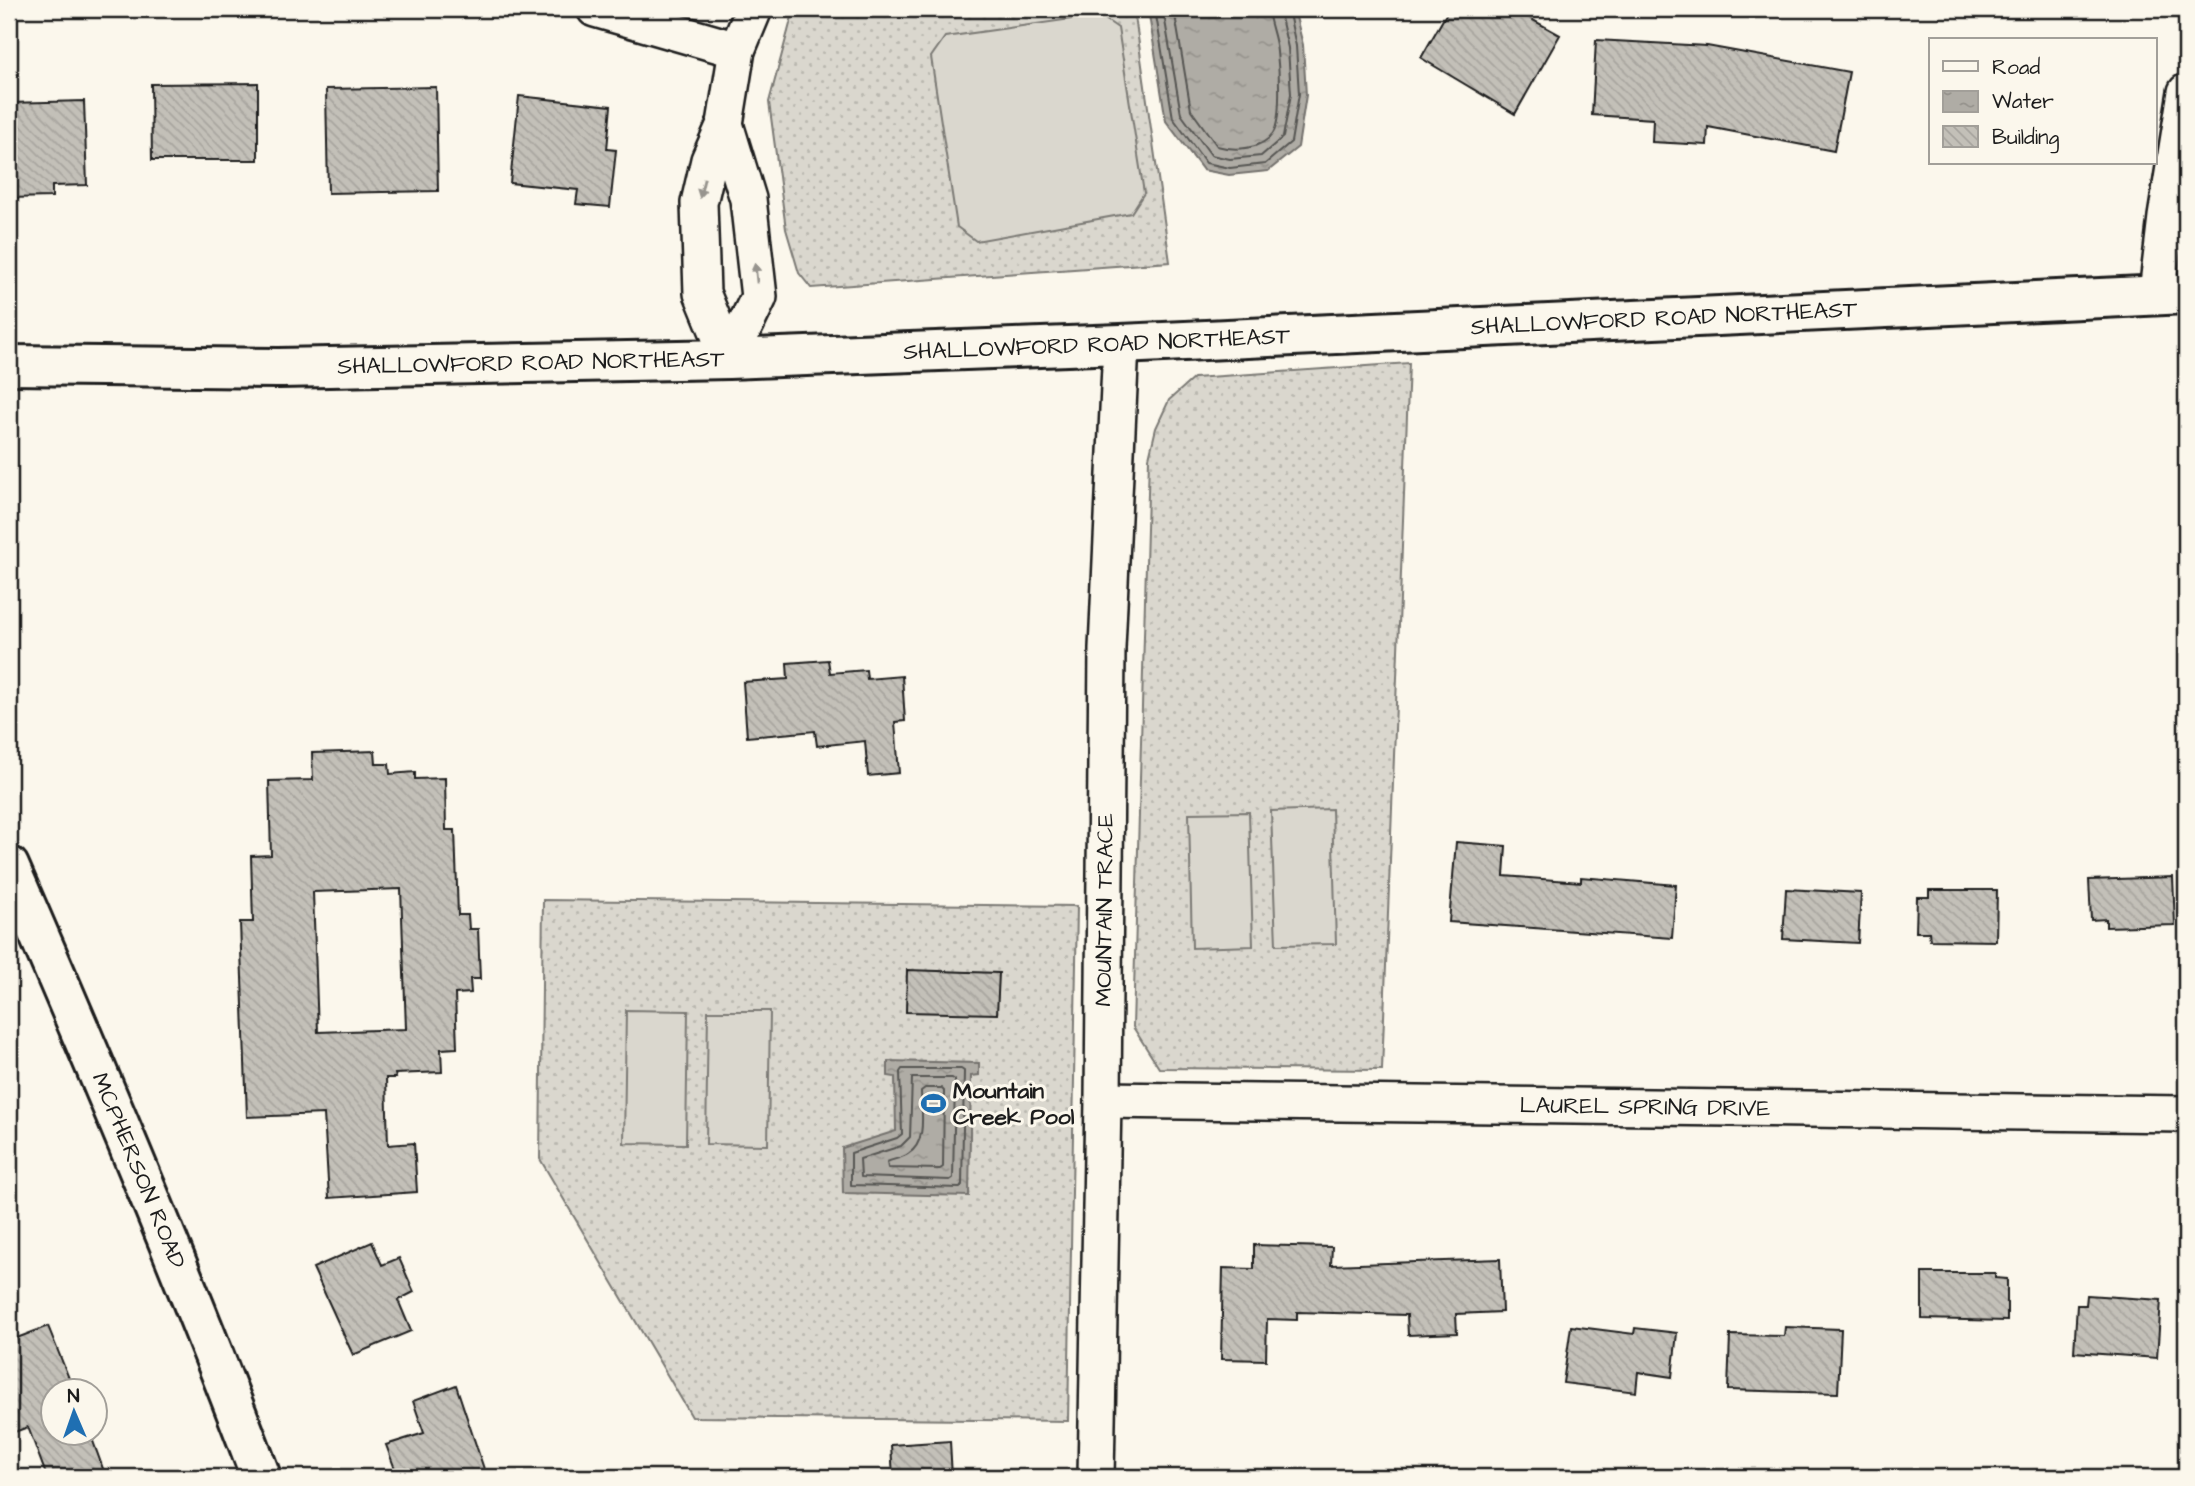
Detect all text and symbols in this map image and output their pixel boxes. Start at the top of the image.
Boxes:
legend [1929,38,2156,164]
text: Road [1992,53,2040,82]
text: Water [1992,87,2054,116]
text: Building [1992,123,2060,154]
one-way arrow [697,177,708,199]
one-way arrow [751,262,762,284]
street label: SHALLOWFORD ROAD NORTHEAST [1470,293,1859,344]
street label: SHALLOWFORD ROAD NORTHEAST [903,320,1291,368]
street label: SHALLOWFORD ROAD NORTHEAST [337,343,725,383]
street label: MOUNTAIN TRACE [1088,813,1122,1007]
street label: MCPHERSON ROAD [84,1068,194,1273]
place label: Mountain Creek Pool [953,1075,1075,1133]
street label: LAUREL SPRING DRIVE [1519,1089,1771,1125]
sports icon: Mountain Creek Pool [919,1090,947,1118]
north arrow [38,1378,108,1448]
text: N [67,1383,80,1410]

